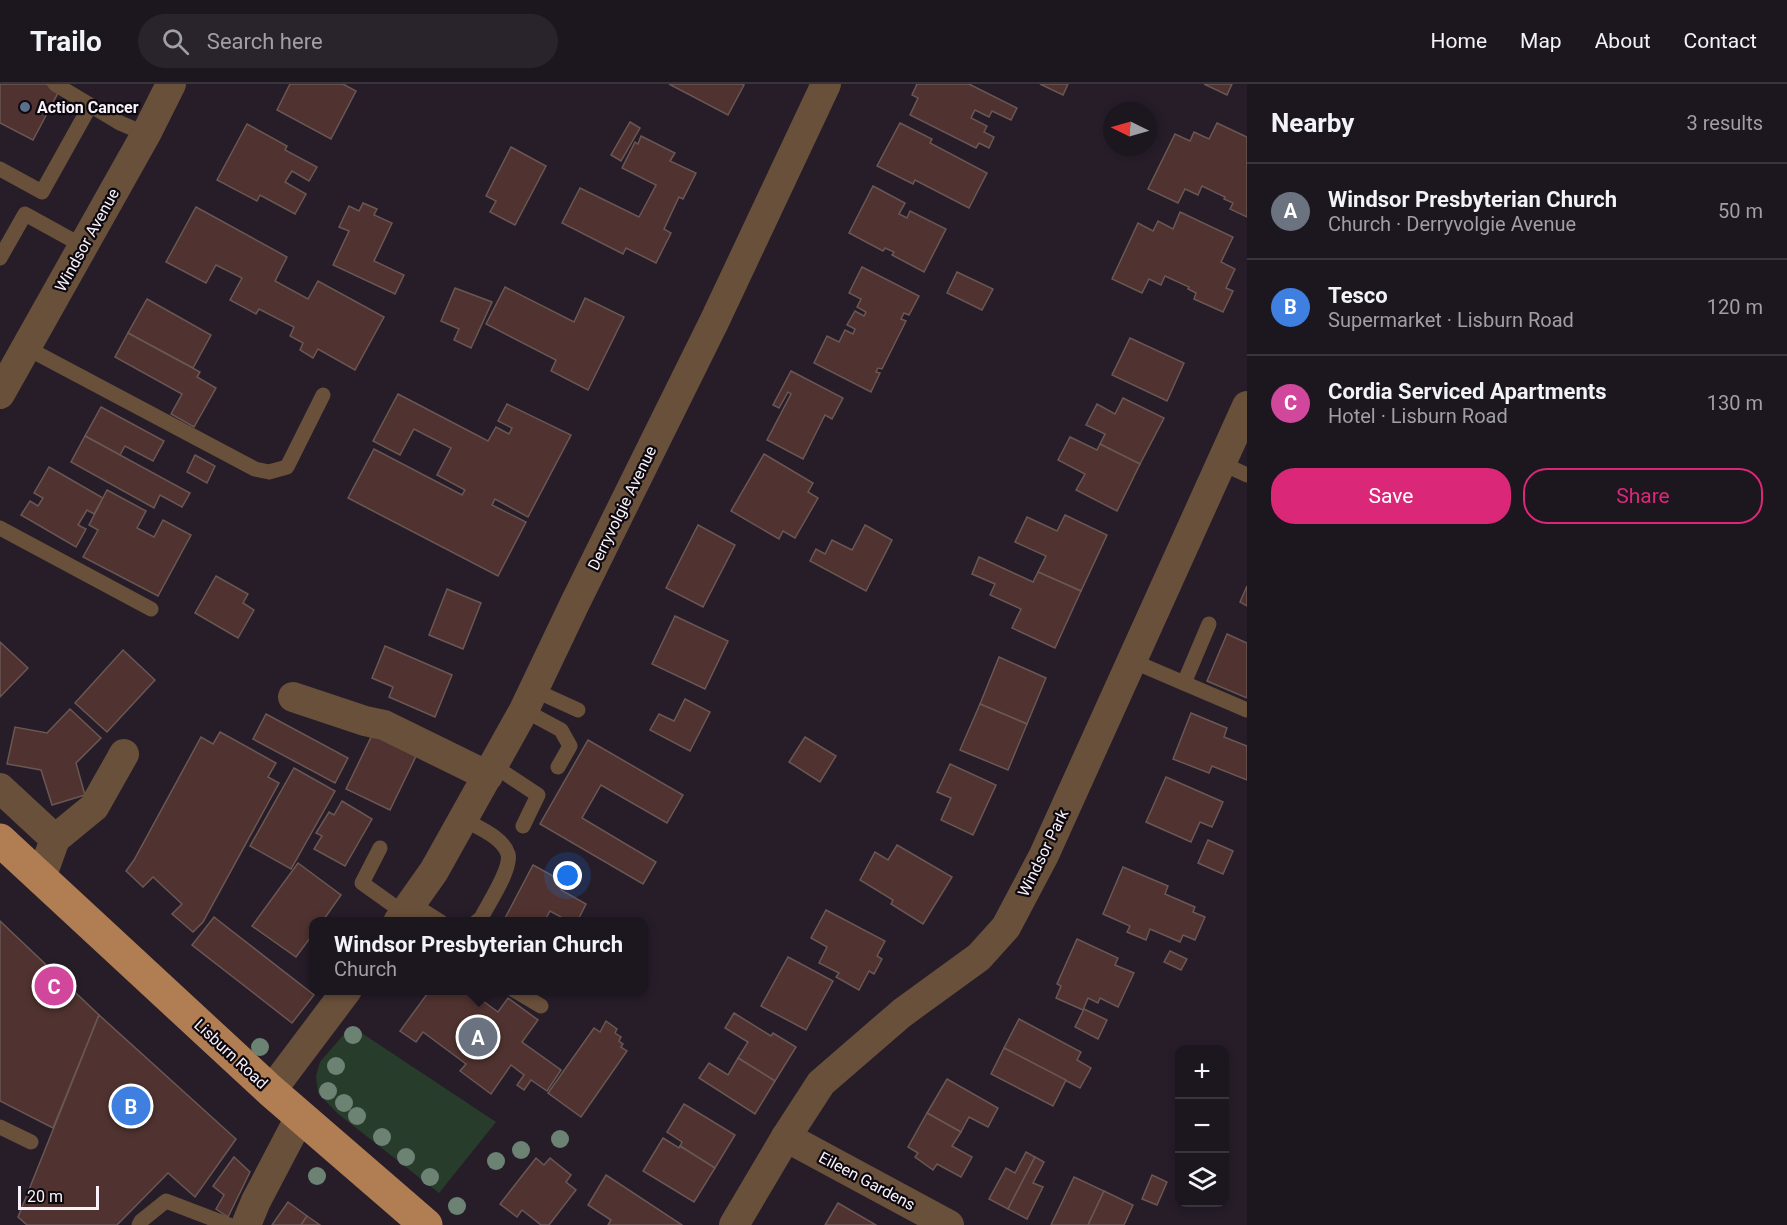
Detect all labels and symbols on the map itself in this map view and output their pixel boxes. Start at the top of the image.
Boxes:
place label: Action Cancer [37,98,139,117]
marker: Action Cancer [18,100,32,114]
north arrow [1103,102,1157,156]
street label: Windsor Avenue [51,185,123,295]
street label: Derryvolgie Avenue [584,443,660,573]
street label: Windsor Park [1014,805,1073,900]
your location [553,861,582,890]
pin: C [34,964,74,1008]
pin: A [458,1014,498,1060]
street label: Lisburn Road [190,1015,272,1093]
pin: B [112,1084,150,1128]
street label: Eileen Gardens [816,1148,918,1214]
scale bar [18,1183,99,1210]

